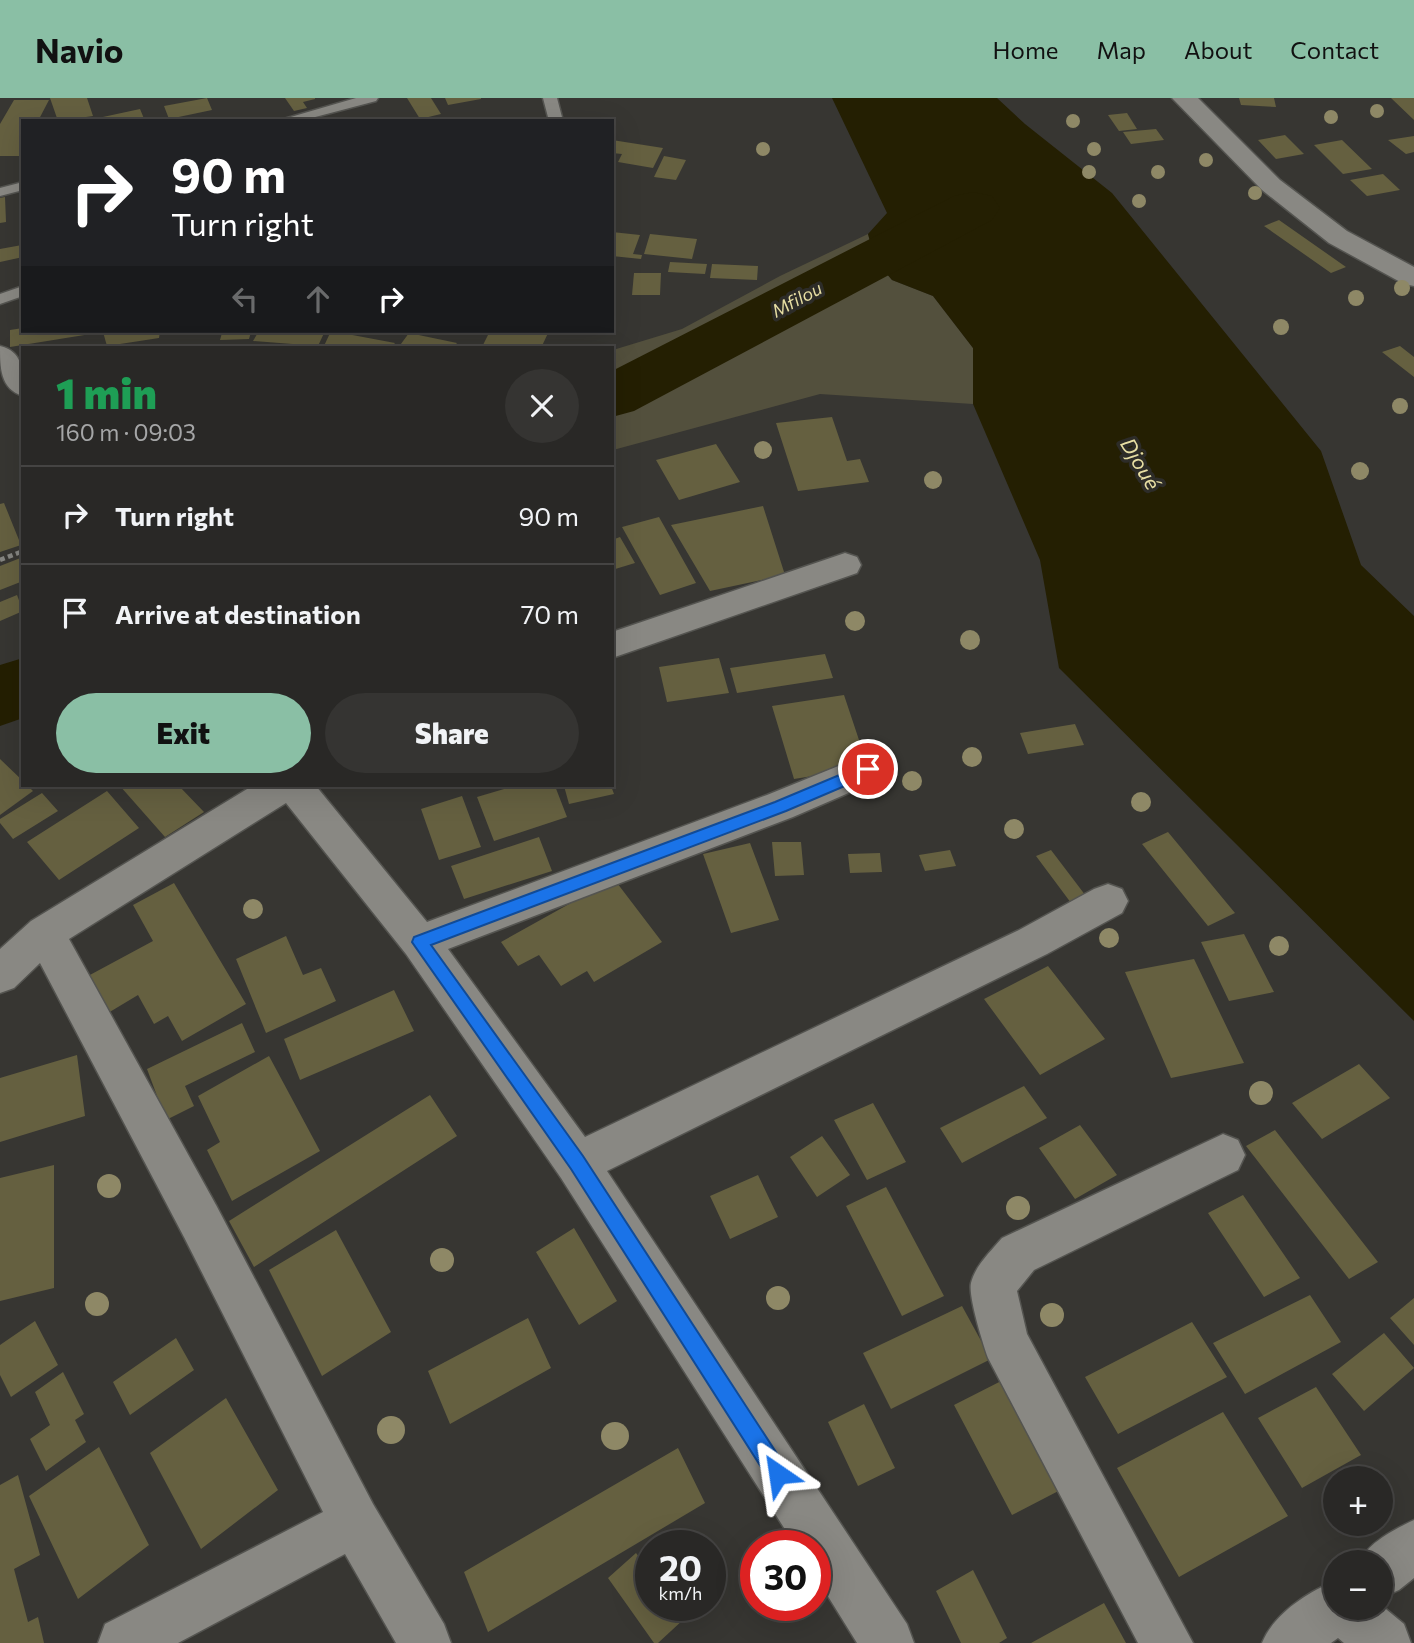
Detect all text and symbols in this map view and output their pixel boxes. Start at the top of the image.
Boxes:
text: Navio [35,29,124,70]
text: Home [993,35,1059,64]
text: Map [1097,35,1146,64]
text: About [1184,35,1252,64]
text: Contact [1290,35,1379,64]
text: 90 m [171,143,286,203]
icon: right [56,147,147,238]
text: Turn right [171,203,314,243]
water label: Mfilou [768,277,826,321]
icon: left [226,280,264,318]
icon: ahead [299,280,337,318]
icon: right [372,280,410,318]
text: 1 min [56,366,157,418]
button: close [505,369,579,443]
text: 160 m · 09:03 [56,418,196,446]
water label: Djoué [1116,433,1167,495]
icon: right [56,496,94,534]
text: Turn right [115,500,234,531]
text: 90 m [519,500,579,531]
icon: arrive [56,594,94,632]
text: Arrive at destination [115,598,361,629]
text: 70 m [521,598,579,629]
button: Exit [56,693,311,773]
button: Share [325,693,579,773]
pin [838,739,898,799]
icon: arrive [849,750,887,788]
position arrow [741,1437,815,1511]
map controls [1323,1466,1393,1620]
button: + [1323,1466,1393,1536]
speed limit sign: 30 [740,1530,831,1621]
text: 20 [659,1545,702,1588]
button: − [1323,1550,1393,1620]
text: km/h [659,1582,702,1604]

